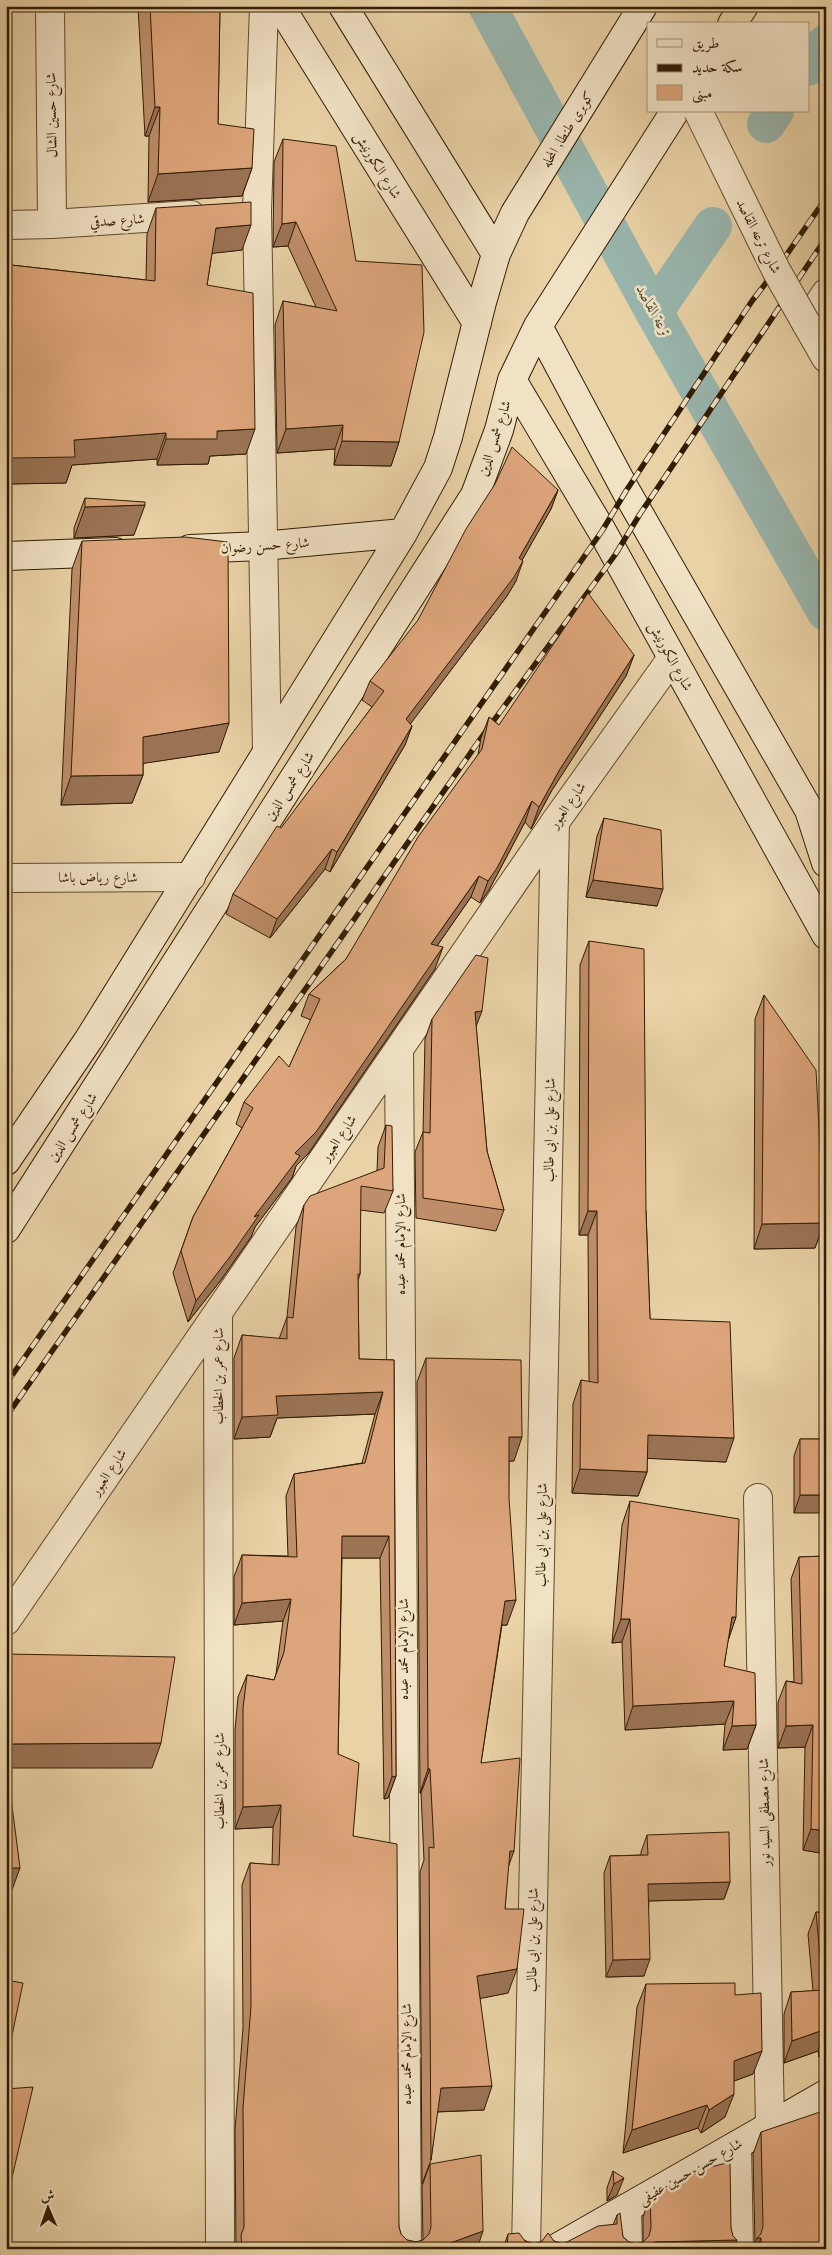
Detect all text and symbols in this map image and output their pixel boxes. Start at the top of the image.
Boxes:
legend [647,22,810,112]
text: طريق [692,37,719,53]
text: سكة حديد [692,59,743,76]
street label: شارع حسين الشال [44,72,64,158]
text: مبنى [692,87,712,104]
street label: كوبرى طنطا, المحله [539,89,598,171]
street label: شارع الكورنيش [348,129,404,204]
street label: شارع ترعه القاصد [730,197,783,278]
street label: شارع صدقي [89,212,145,234]
water label: ترعة القاصد [632,283,673,340]
street label: شارع شمس الدين [476,399,518,479]
street label: شارع حسن رضوان [220,536,310,560]
street label: شارع الكورنيش [642,619,696,695]
street label: شارع شمس الدين [263,750,321,826]
street label: شارع العبور [546,780,592,835]
street label: شارع رياض باشا [58,871,138,889]
street label: شارع على بن ابى طالب [542,1078,562,1182]
street label: شارع شمس الدين [46,1091,104,1167]
street label: شارع العبور [317,1113,363,1168]
street label: شارع الإمام محمد عبده [394,1193,413,1295]
street label: شارع عمر بن الخطاب [212,1327,230,1424]
street label: شارع العبور [87,1447,133,1502]
street label: شارع على بن ابى طالب [534,1483,554,1587]
street label: شارع الإمام محمد عبده [397,1598,416,1700]
street label: شارع عمر بن الخطاب [213,1732,231,1829]
street label: شارع مصطفى السيد نور [757,1758,777,1868]
street label: شارع على بن ابى طالب [525,1888,545,1992]
street label: شارع الإمام محمد عبده [400,2003,419,2105]
street label: شارع حسن حسين عفيفى [636,2136,747,2211]
north arrow [22,2182,72,2232]
text: ش [40,2189,55,2203]

